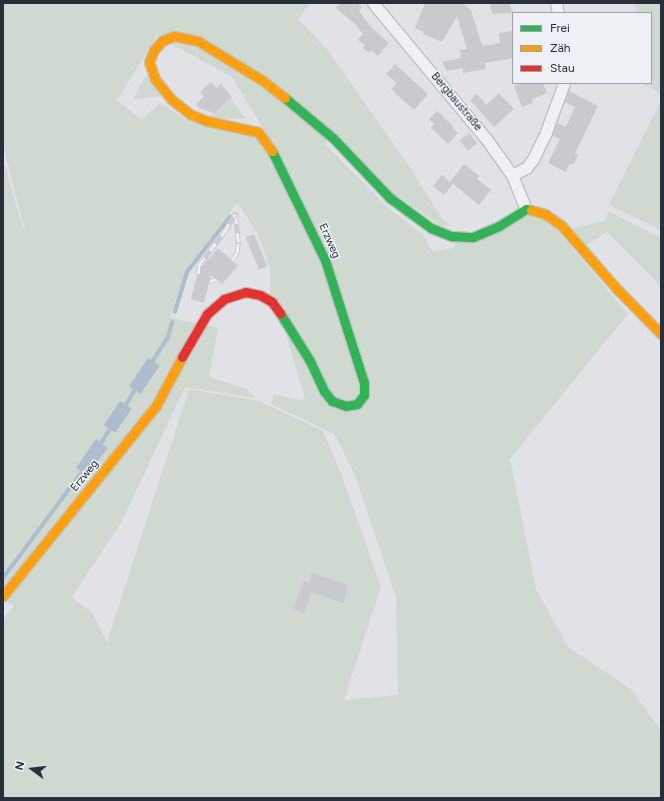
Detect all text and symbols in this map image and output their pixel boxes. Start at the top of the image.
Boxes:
legend [512,12,652,84]
text: Frei [550,21,570,35]
text: Zäh [550,41,571,55]
text: Stau [550,61,575,75]
street label: Bergbaustraße [428,70,484,134]
street label: Erzweg [316,222,342,260]
street label: Erzweg [68,458,102,494]
north arrow [12,749,52,789]
text: N [13,760,27,772]

